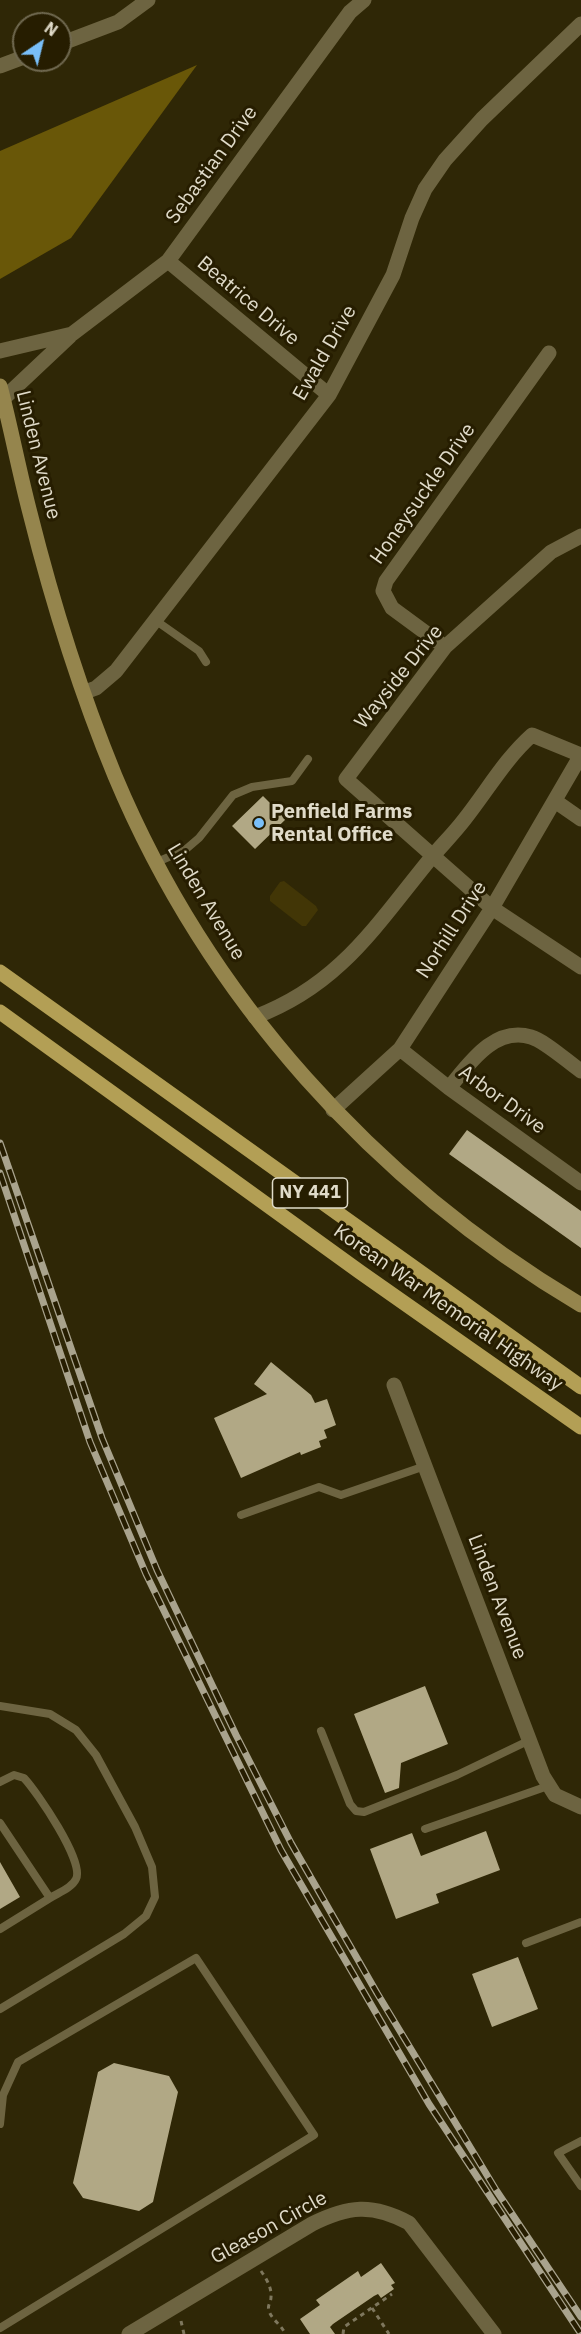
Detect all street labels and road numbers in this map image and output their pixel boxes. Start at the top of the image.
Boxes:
street label: Sebastian Drive [161,101,263,229]
street label: Beatrice Drive [192,251,304,351]
street label: Ewald Drive [288,301,362,405]
street label: Linden Avenue [10,388,66,522]
street label: Honeysuckle Drive [365,419,481,569]
street label: Wayside Drive [350,620,448,734]
street label: Linden Avenue [162,839,250,965]
street label: Norhill Drive [412,877,492,983]
street label: Arbor Drive [454,1060,550,1140]
road number: NY 441 [272,1178,348,1208]
street label: Korean War Memorial Highway [329,1219,567,1397]
street label: Linden Avenue [462,1531,532,1663]
street label: Gleason Circle [207,2186,331,2270]

